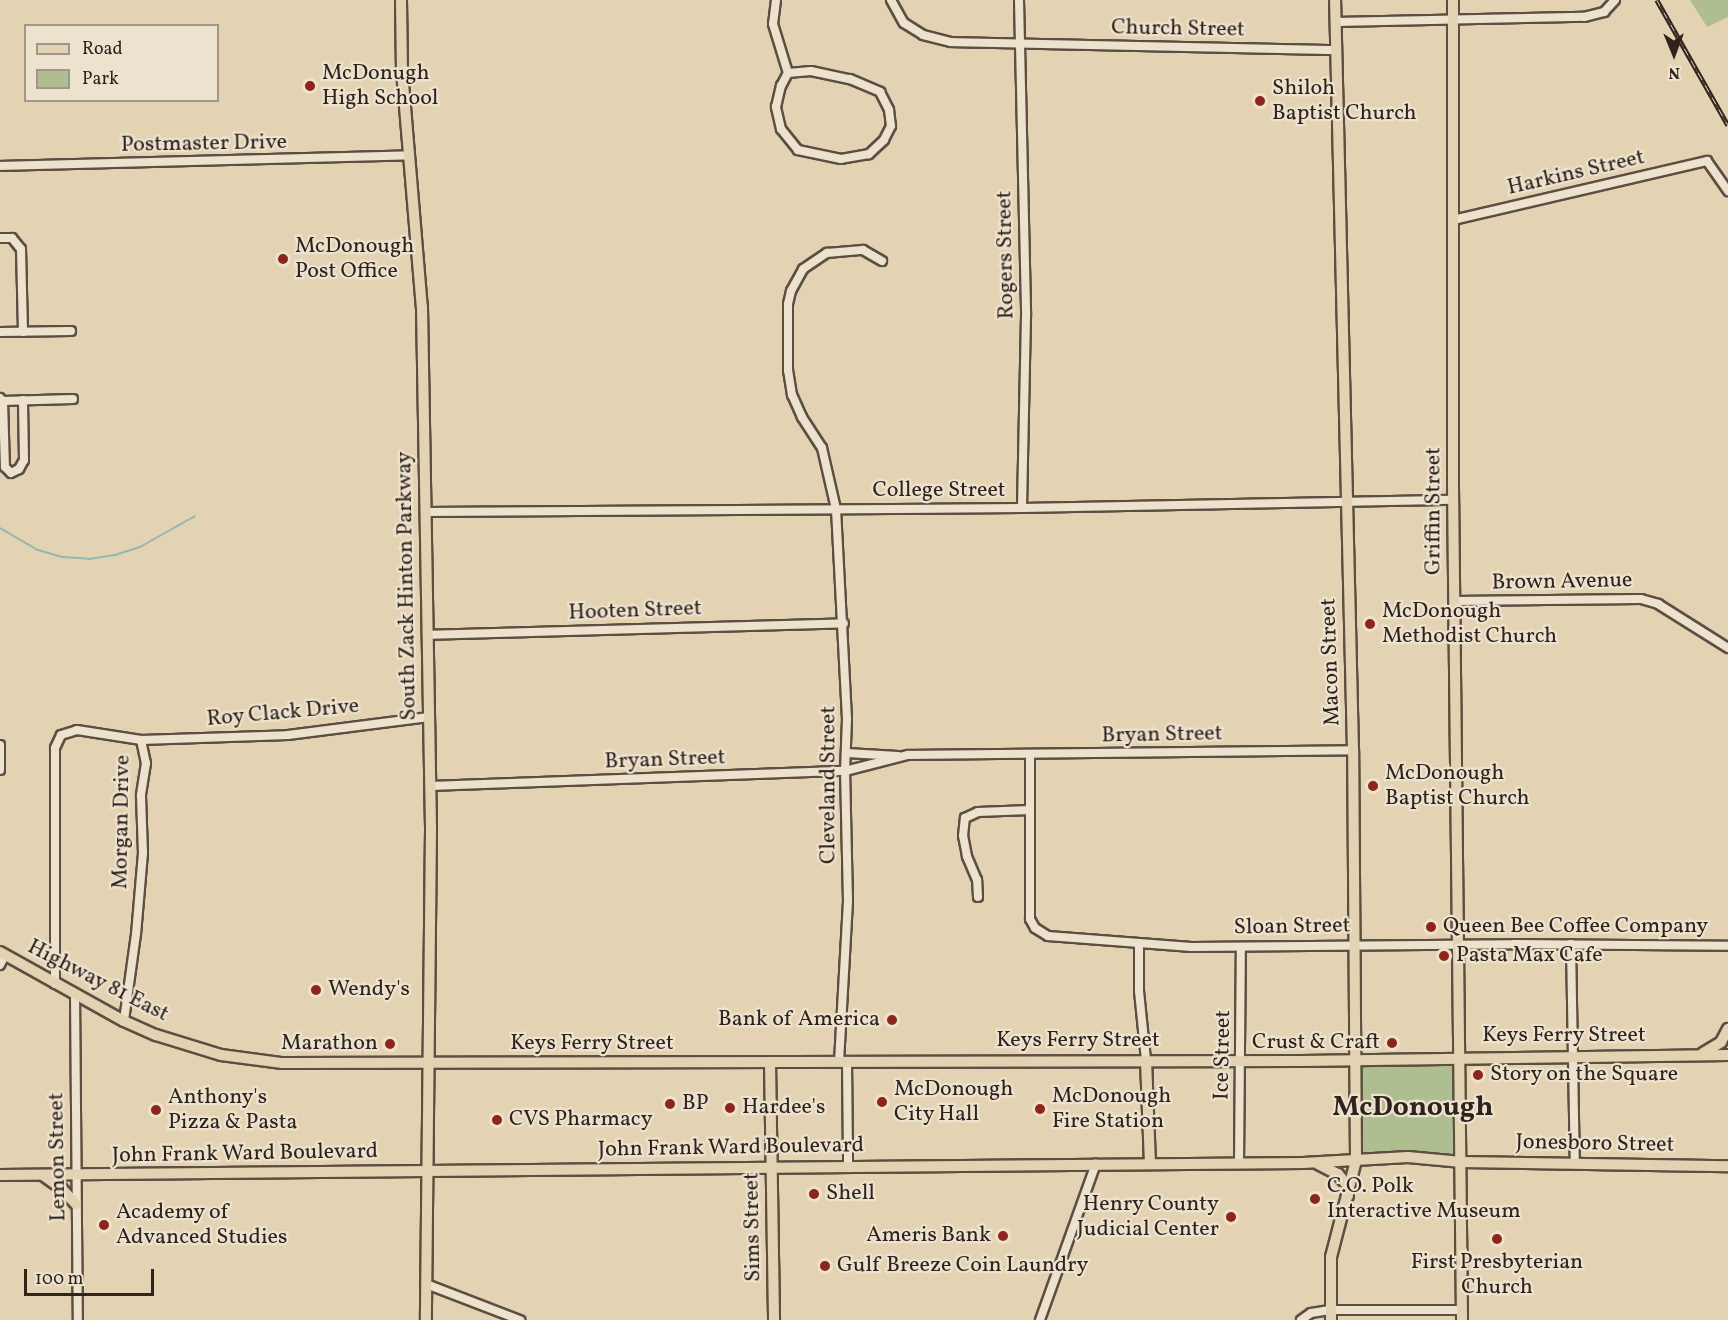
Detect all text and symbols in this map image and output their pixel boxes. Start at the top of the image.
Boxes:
street label: Church Street [1111,15,1245,43]
legend [24,24,219,102]
north arrow [1644,24,1704,84]
text: Road [82,37,123,62]
place label: McDonugh High School [322,60,438,112]
text: N [1668,61,1680,83]
text: Park [82,67,119,92]
place label: Shiloh Baptist Church [1272,75,1417,126]
marker: McDonugh High School [303,79,317,93]
marker: Shiloh Baptist Church [1253,94,1267,108]
street label: Postmaster Drive [121,129,287,159]
street label: Harkins Street [1505,144,1647,202]
street label: Rogers Street [992,190,1020,320]
place label: McDonough Post Office [295,233,414,284]
marker: McDonough Post Office [276,252,290,266]
street label: Griffin Street [1421,447,1447,575]
street label: South Zack Hinton Parkway [391,451,423,721]
street label: College Street [872,478,1006,504]
street label: Brown Avenue [1491,568,1633,596]
street label: Hooten Street [568,595,702,627]
street label: Macon Street [1316,597,1346,727]
place label: McDonough Methodist Church [1382,598,1557,650]
marker: McDonough Methodist Church [1363,617,1377,631]
street label: Roy Clack Drive [205,693,361,733]
street label: Cleveland Street [816,706,842,864]
street label: Bryan Street [1101,721,1223,749]
street label: Bryan Street [604,745,726,775]
street label: Morgan Drive [108,755,136,889]
place label: McDonough Baptist Church [1385,760,1530,812]
marker: McDonough Baptist Church [1366,779,1380,793]
street label: Sloan Street [1233,913,1351,941]
place label: Queen Bee Coffee Company [1443,914,1708,940]
marker: Queen Bee Coffee Company [1424,920,1438,934]
street label: Highway 81 East [23,934,173,1028]
place label: Pasta Max Cafe [1456,943,1603,969]
marker: Pasta Max Cafe [1437,949,1451,963]
place label: Wendy's [328,977,410,1003]
marker: Wendy's [309,983,323,997]
place label: Bank of America [720,1007,880,1033]
street label: Ice Street [1209,1010,1237,1100]
marker: Bank of America [885,1013,899,1027]
street label: Keys Ferry Street [1482,1023,1646,1049]
street label: Keys Ferry Street [996,1028,1160,1054]
place label: Crust & Craft [1252,1030,1380,1056]
place label: Marathon [281,1031,378,1057]
street label: Keys Ferry Street [510,1031,674,1057]
marker: Crust & Craft [1385,1036,1399,1050]
marker: Marathon [383,1037,397,1051]
place label: Story on the Square [1490,1062,1679,1088]
marker: Story on the Square [1471,1068,1485,1082]
place label: McDonough City Hall [894,1076,1013,1128]
place label: McDonough Fire Station [1052,1083,1171,1134]
place label: Anthony's Pizza & Pasta [168,1084,297,1136]
place label: BP [682,1091,708,1117]
district label: McDonough [1333,1091,1493,1125]
street label: Lemon Street [44,1092,72,1222]
place label: Hardee's [742,1095,825,1121]
marker: McDonough City Hall [875,1095,889,1109]
marker: BP [663,1097,677,1111]
marker: Hardee's [723,1101,737,1115]
marker: McDonough Fire Station [1033,1102,1047,1116]
marker: Anthony's Pizza & Pasta [149,1103,163,1117]
place label: CVS Pharmacy [509,1107,653,1133]
marker: CVS Pharmacy [490,1113,504,1127]
street label: Jonesboro Street [1515,1129,1675,1159]
street label: John Frank Ward Boulevard [597,1132,865,1164]
street label: John Frank Ward Boulevard [111,1138,379,1170]
street label: Sims Street [739,1172,767,1282]
place label: C.O. Polk Interactive Museum [1327,1173,1521,1224]
place label: Shell [826,1181,875,1207]
marker: Shell [807,1187,821,1201]
place label: Henry County Judicial Center [1077,1191,1219,1242]
marker: C.O. Polk Interactive Museum [1308,1192,1322,1206]
place label: Academy of Advanced Studies [116,1199,287,1250]
marker: Henry County Judicial Center [1224,1210,1238,1224]
marker: Academy of Advanced Studies [97,1218,111,1232]
place label: Ameris Bank [866,1223,991,1249]
marker: Ameris Bank [996,1229,1010,1243]
marker: First Presbyterian Church [1490,1232,1504,1246]
place label: First Presbyterian Church [1411,1249,1583,1300]
place label: Gulf Breeze Coin Laundry [837,1253,1086,1279]
scale bar [27,1257,158,1295]
marker: Gulf Breeze Coin Laundry [818,1259,832,1273]
text: 100 m [35,1267,84,1292]

